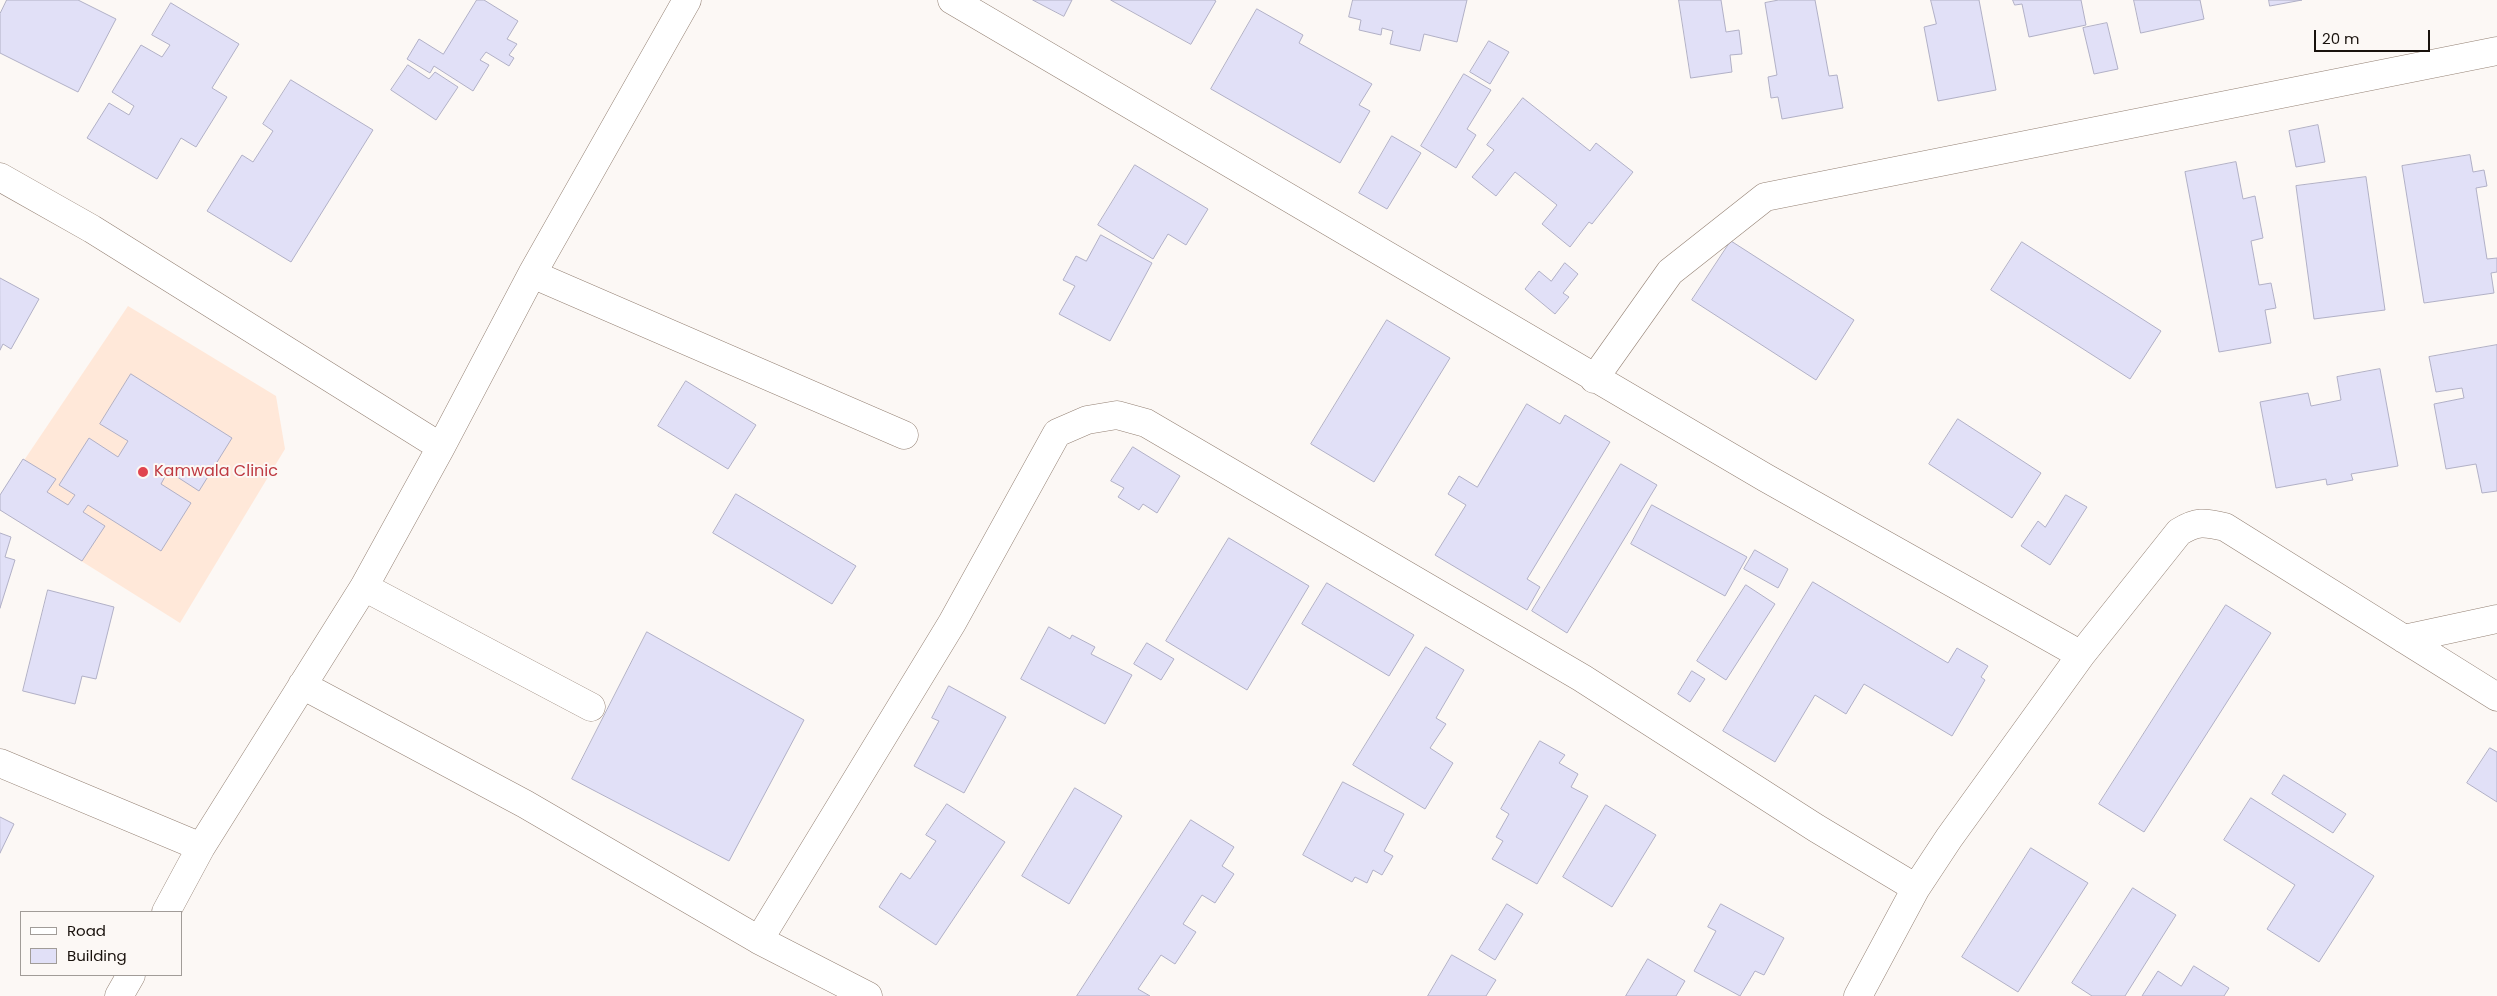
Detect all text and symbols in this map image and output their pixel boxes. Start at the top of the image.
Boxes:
scale bar [2317,20,2433,52]
text: 20 m [2322,28,2360,49]
place label: Kamwala Clinic [154,462,278,482]
marker: Kamwala Clinic [136,465,150,479]
legend [20,911,182,976]
text: Road [67,920,106,941]
text: Building [67,945,127,966]

